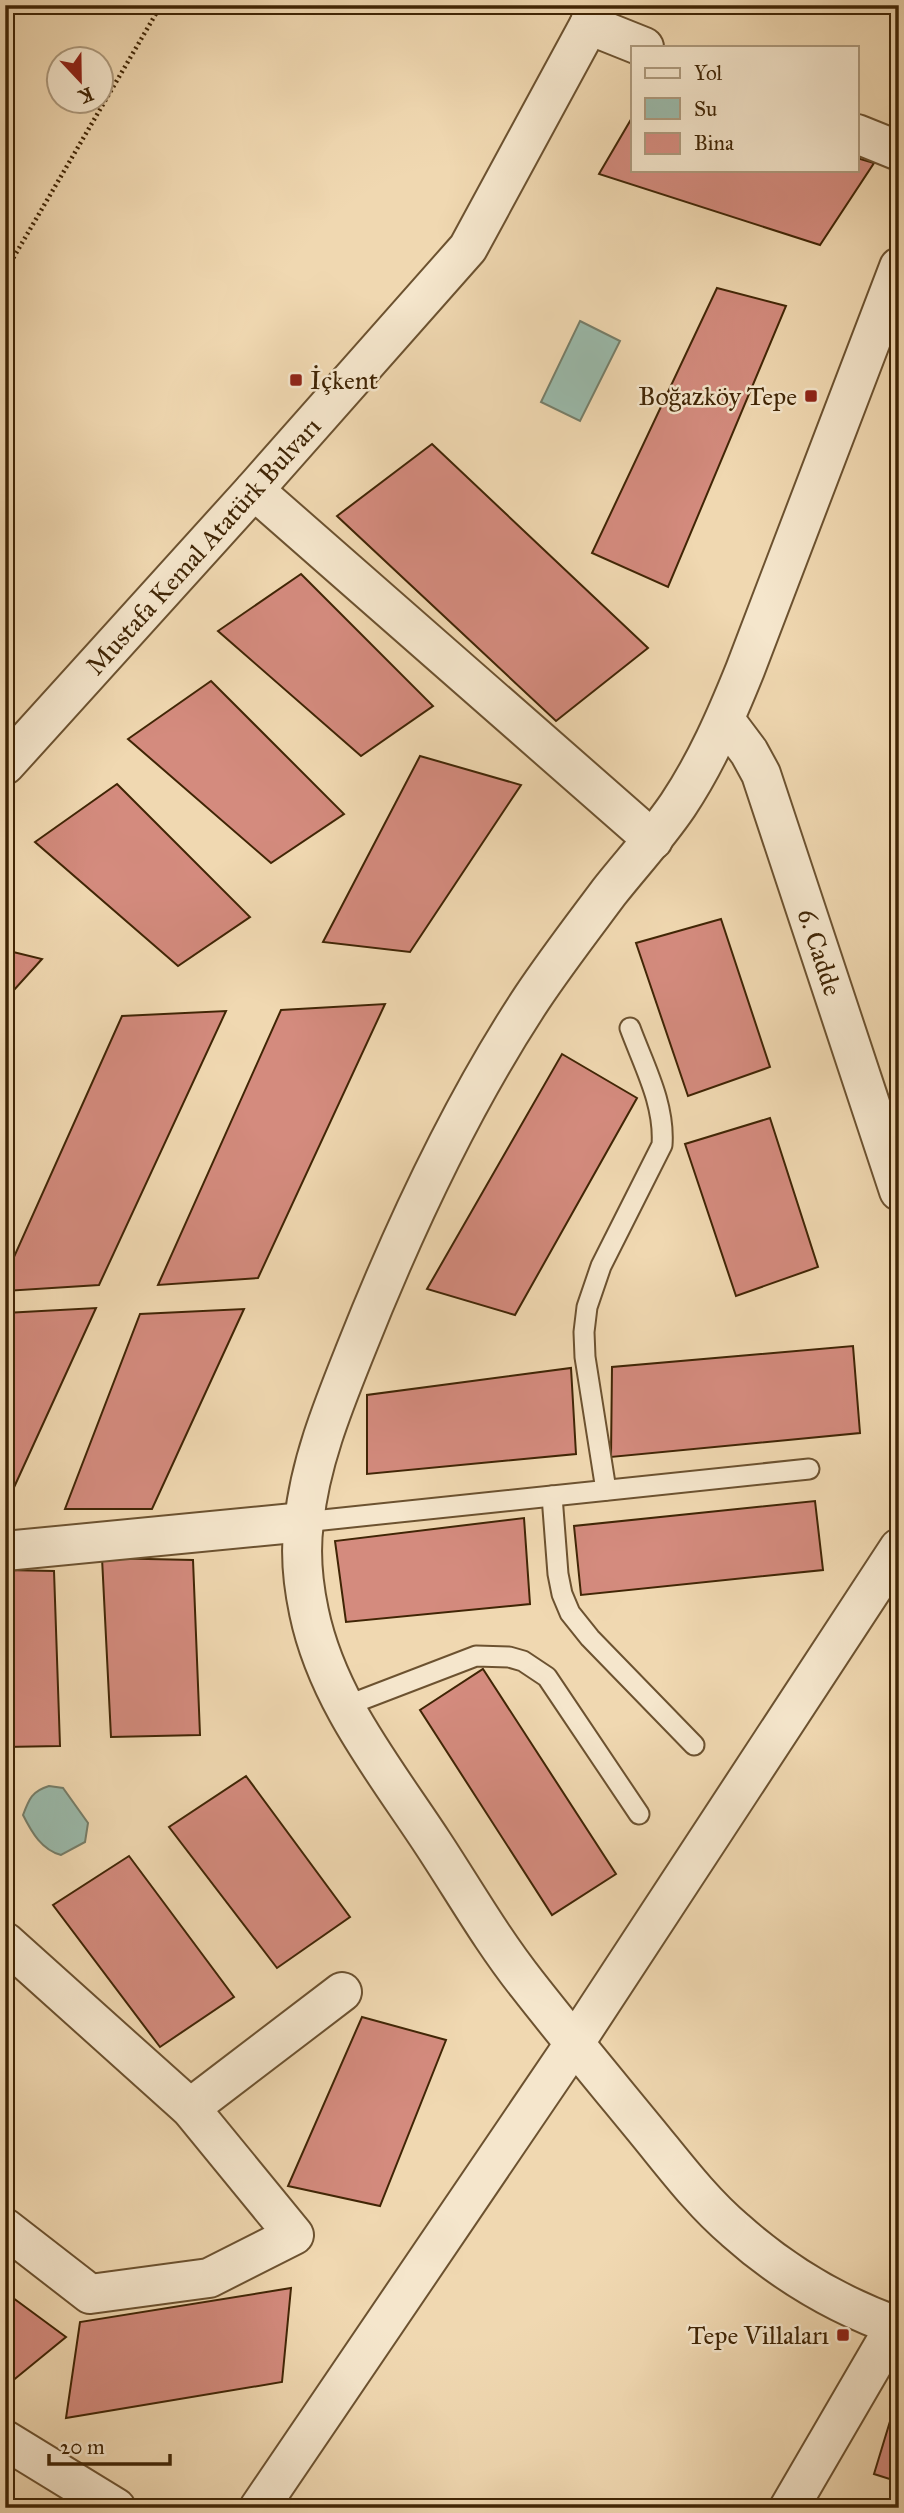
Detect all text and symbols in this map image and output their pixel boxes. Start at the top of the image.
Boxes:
north arrow [46,46,116,116]
legend [631,46,858,172]
text: Yol [694,60,723,86]
text: K [74,82,97,109]
text: Su [694,96,717,122]
text: Bina [694,130,734,156]
place label: İçkent [310,364,378,396]
marker: İçkent [288,372,304,388]
place label: Boğazköy Tepe [638,380,797,412]
marker: Boğazköy Tepe [803,388,819,404]
street label: Mustafa Kemal Atatürk Bulvarı [79,411,327,681]
street label: 6. Cadde [791,904,849,1000]
place label: Tepe Villaları [688,2319,829,2351]
marker: Tepe Villaları [835,2327,851,2343]
scale bar [49,2422,170,2466]
text: 20 m [60,2434,105,2460]

